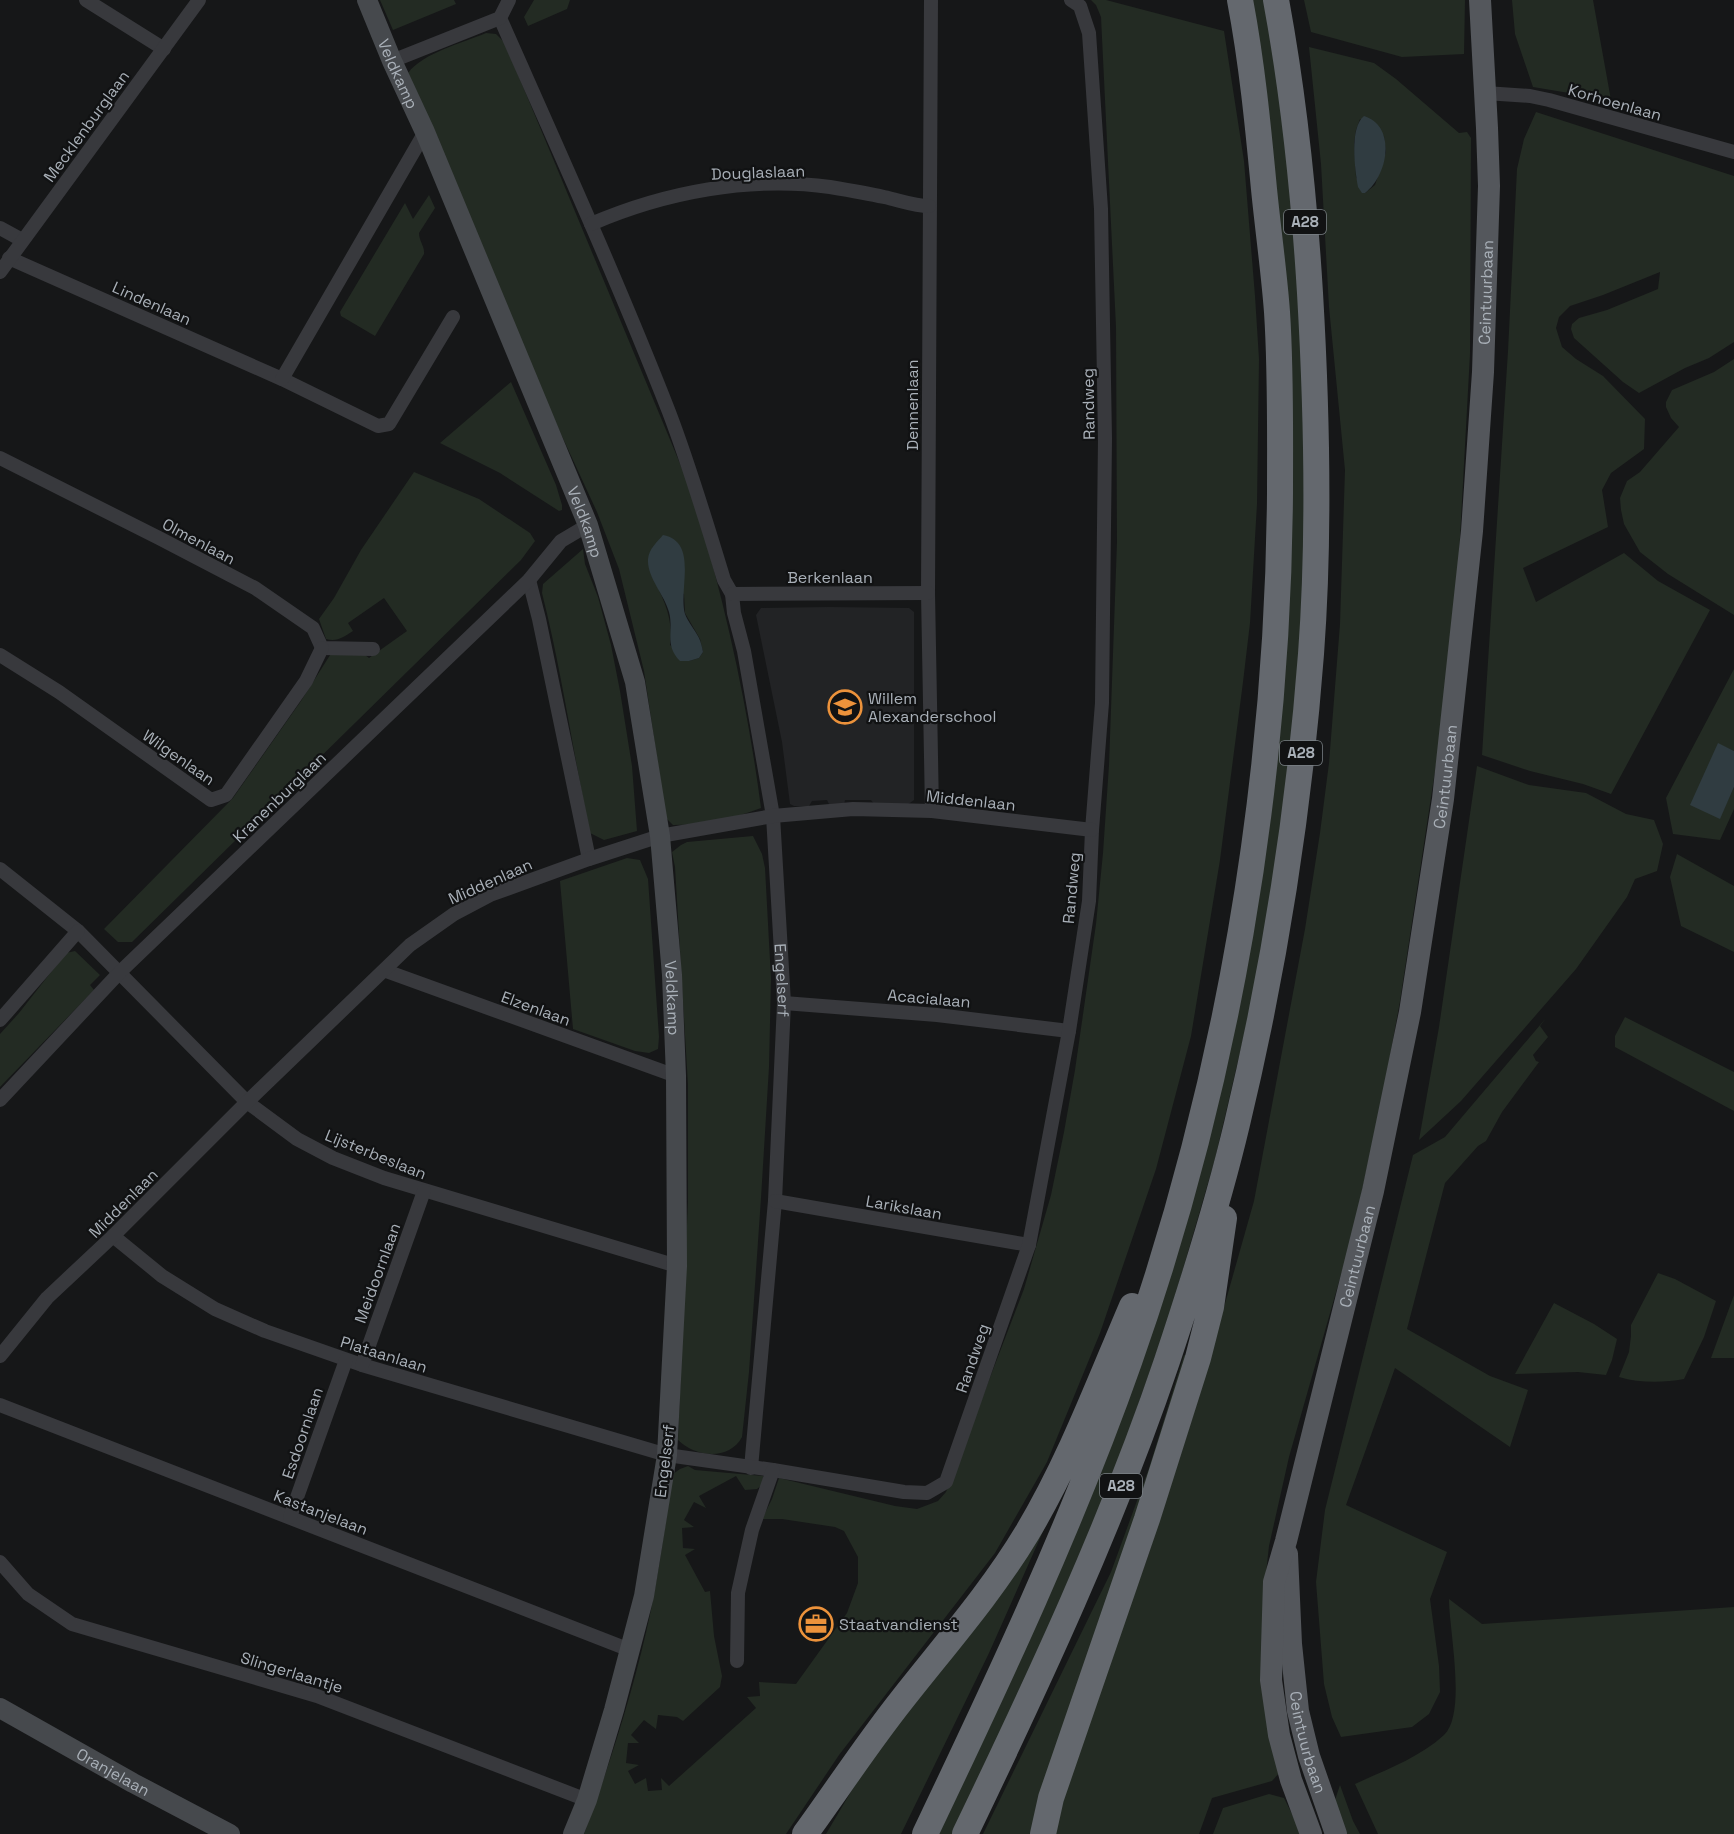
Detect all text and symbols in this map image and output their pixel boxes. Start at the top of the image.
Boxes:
street label: Veldkamp [373,36,423,112]
street label: Mecklenburglaan [39,66,134,186]
street label: Korhoenlaan [1566,79,1664,126]
street label: Douglaslaan [711,160,805,185]
road number: A28 [1284,210,1326,234]
street label: Ceintuurbaan [1474,240,1498,345]
street label: Lindenlaan [109,277,195,330]
street label: Dennenlaan [902,359,923,451]
street label: Randweg [1077,368,1100,440]
street label: Veldkamp [562,483,607,560]
street label: Olmenlaan [159,513,239,569]
street label: Berkenlaan [787,567,873,588]
place label: Willem Alexanderschool [868,688,996,727]
school or university icon: Willem Alexanderschool [827,689,863,725]
street label: Ceintuurbaan [1429,723,1462,830]
street label: Wilgenlaan [138,725,219,790]
road number: A28 [1280,741,1322,765]
street label: Kranenburglaan [228,747,331,847]
street label: Middenlaan [925,785,1017,816]
street label: Randweg [1058,851,1085,925]
street label: Middenlaan [445,854,535,909]
street label: Engelserf [770,943,794,1017]
street label: Veldkamp [660,960,684,1036]
street label: Acacialaan [886,984,971,1013]
street label: Elzenlaan [498,986,573,1031]
street label: Lijsterbeslaan [322,1125,430,1184]
street label: Middenlaan [84,1164,163,1243]
street label: Larikslaan [864,1190,944,1225]
street label: Ceintuurbaan [1334,1203,1380,1310]
street label: Meidoornlaan [350,1220,405,1326]
street label: Randweg [951,1321,994,1396]
street label: Plataanlaan [338,1331,430,1378]
street label: Esdoornlaan [277,1385,328,1482]
street label: Engelserf [650,1423,679,1499]
road number: A28 [1100,1474,1142,1498]
street label: Kastanjelaan [271,1485,371,1540]
office icon: Staatvandienst [798,1606,834,1642]
place label: Staatvandienst [839,1614,958,1635]
street label: Slingerlaantje [238,1647,346,1698]
street label: Ceintuurbaan [1285,1690,1331,1796]
street label: Oranjelaan [73,1743,153,1801]

